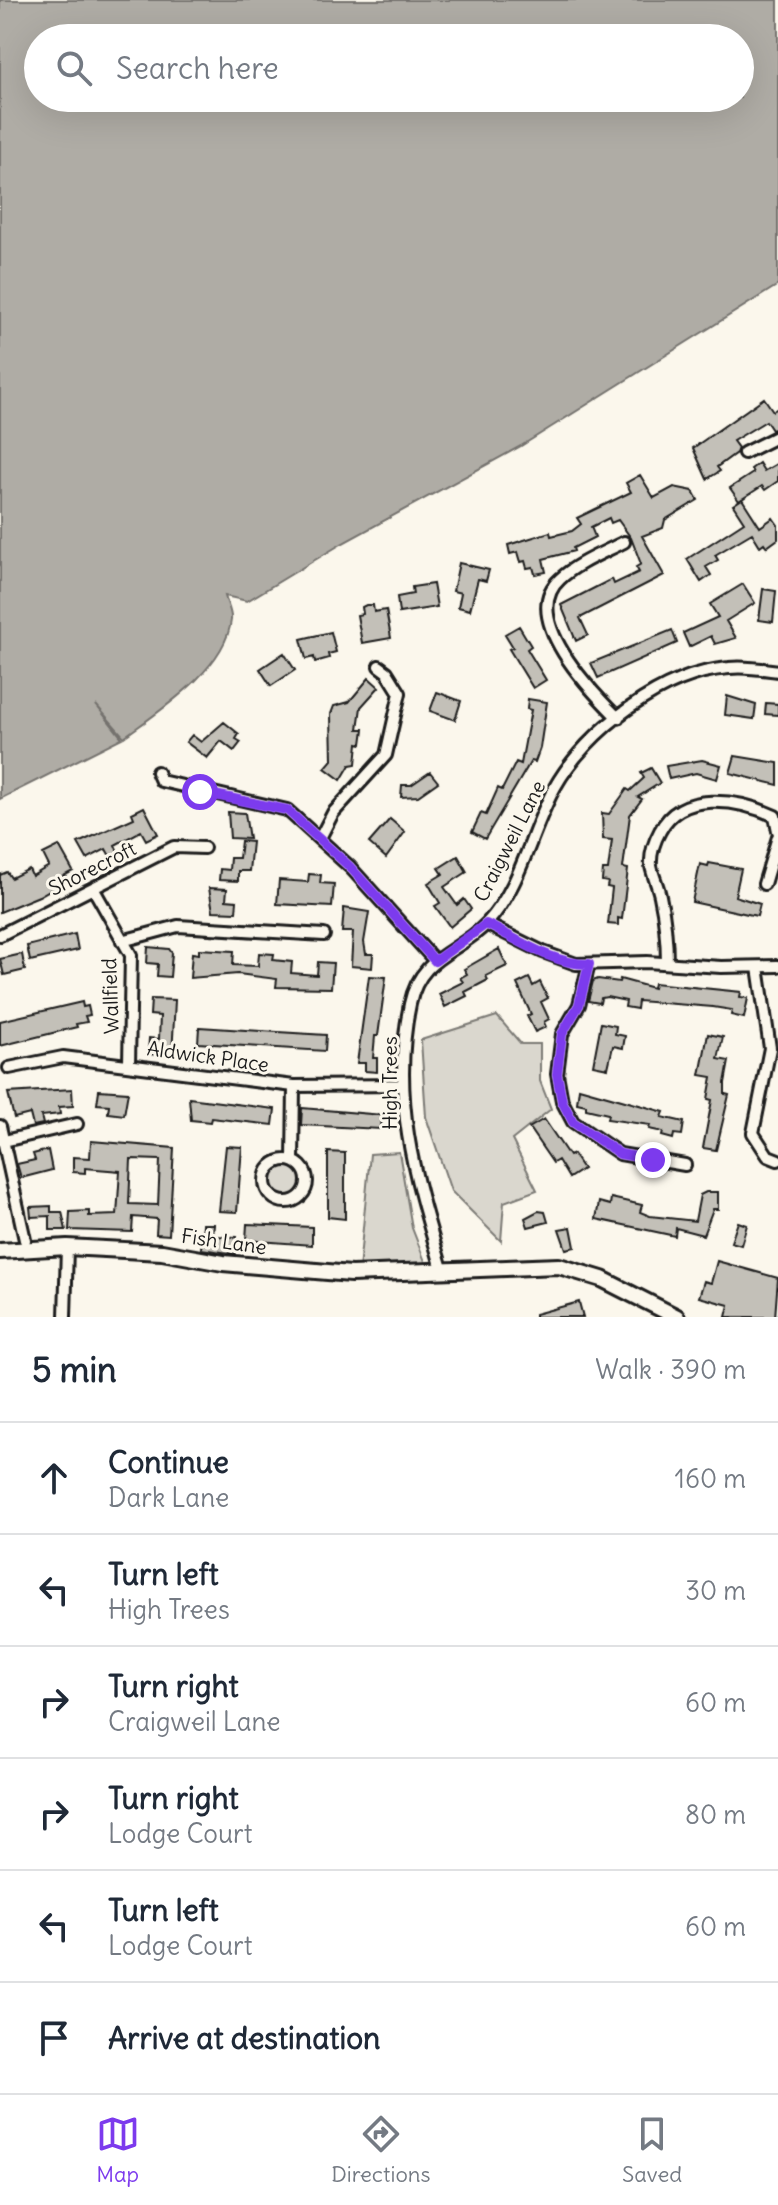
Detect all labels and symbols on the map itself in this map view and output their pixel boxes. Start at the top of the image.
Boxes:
route start [182,774,218,810]
street label: Craigweil Lane [468,776,550,906]
street label: Shorecroft [44,835,140,901]
street label: Wallfield [96,957,124,1034]
street label: Aldwick Place [145,1035,271,1077]
street label: High Trees [377,1036,402,1130]
route end [635,1142,671,1178]
street label: Fish Lane [180,1223,268,1259]

